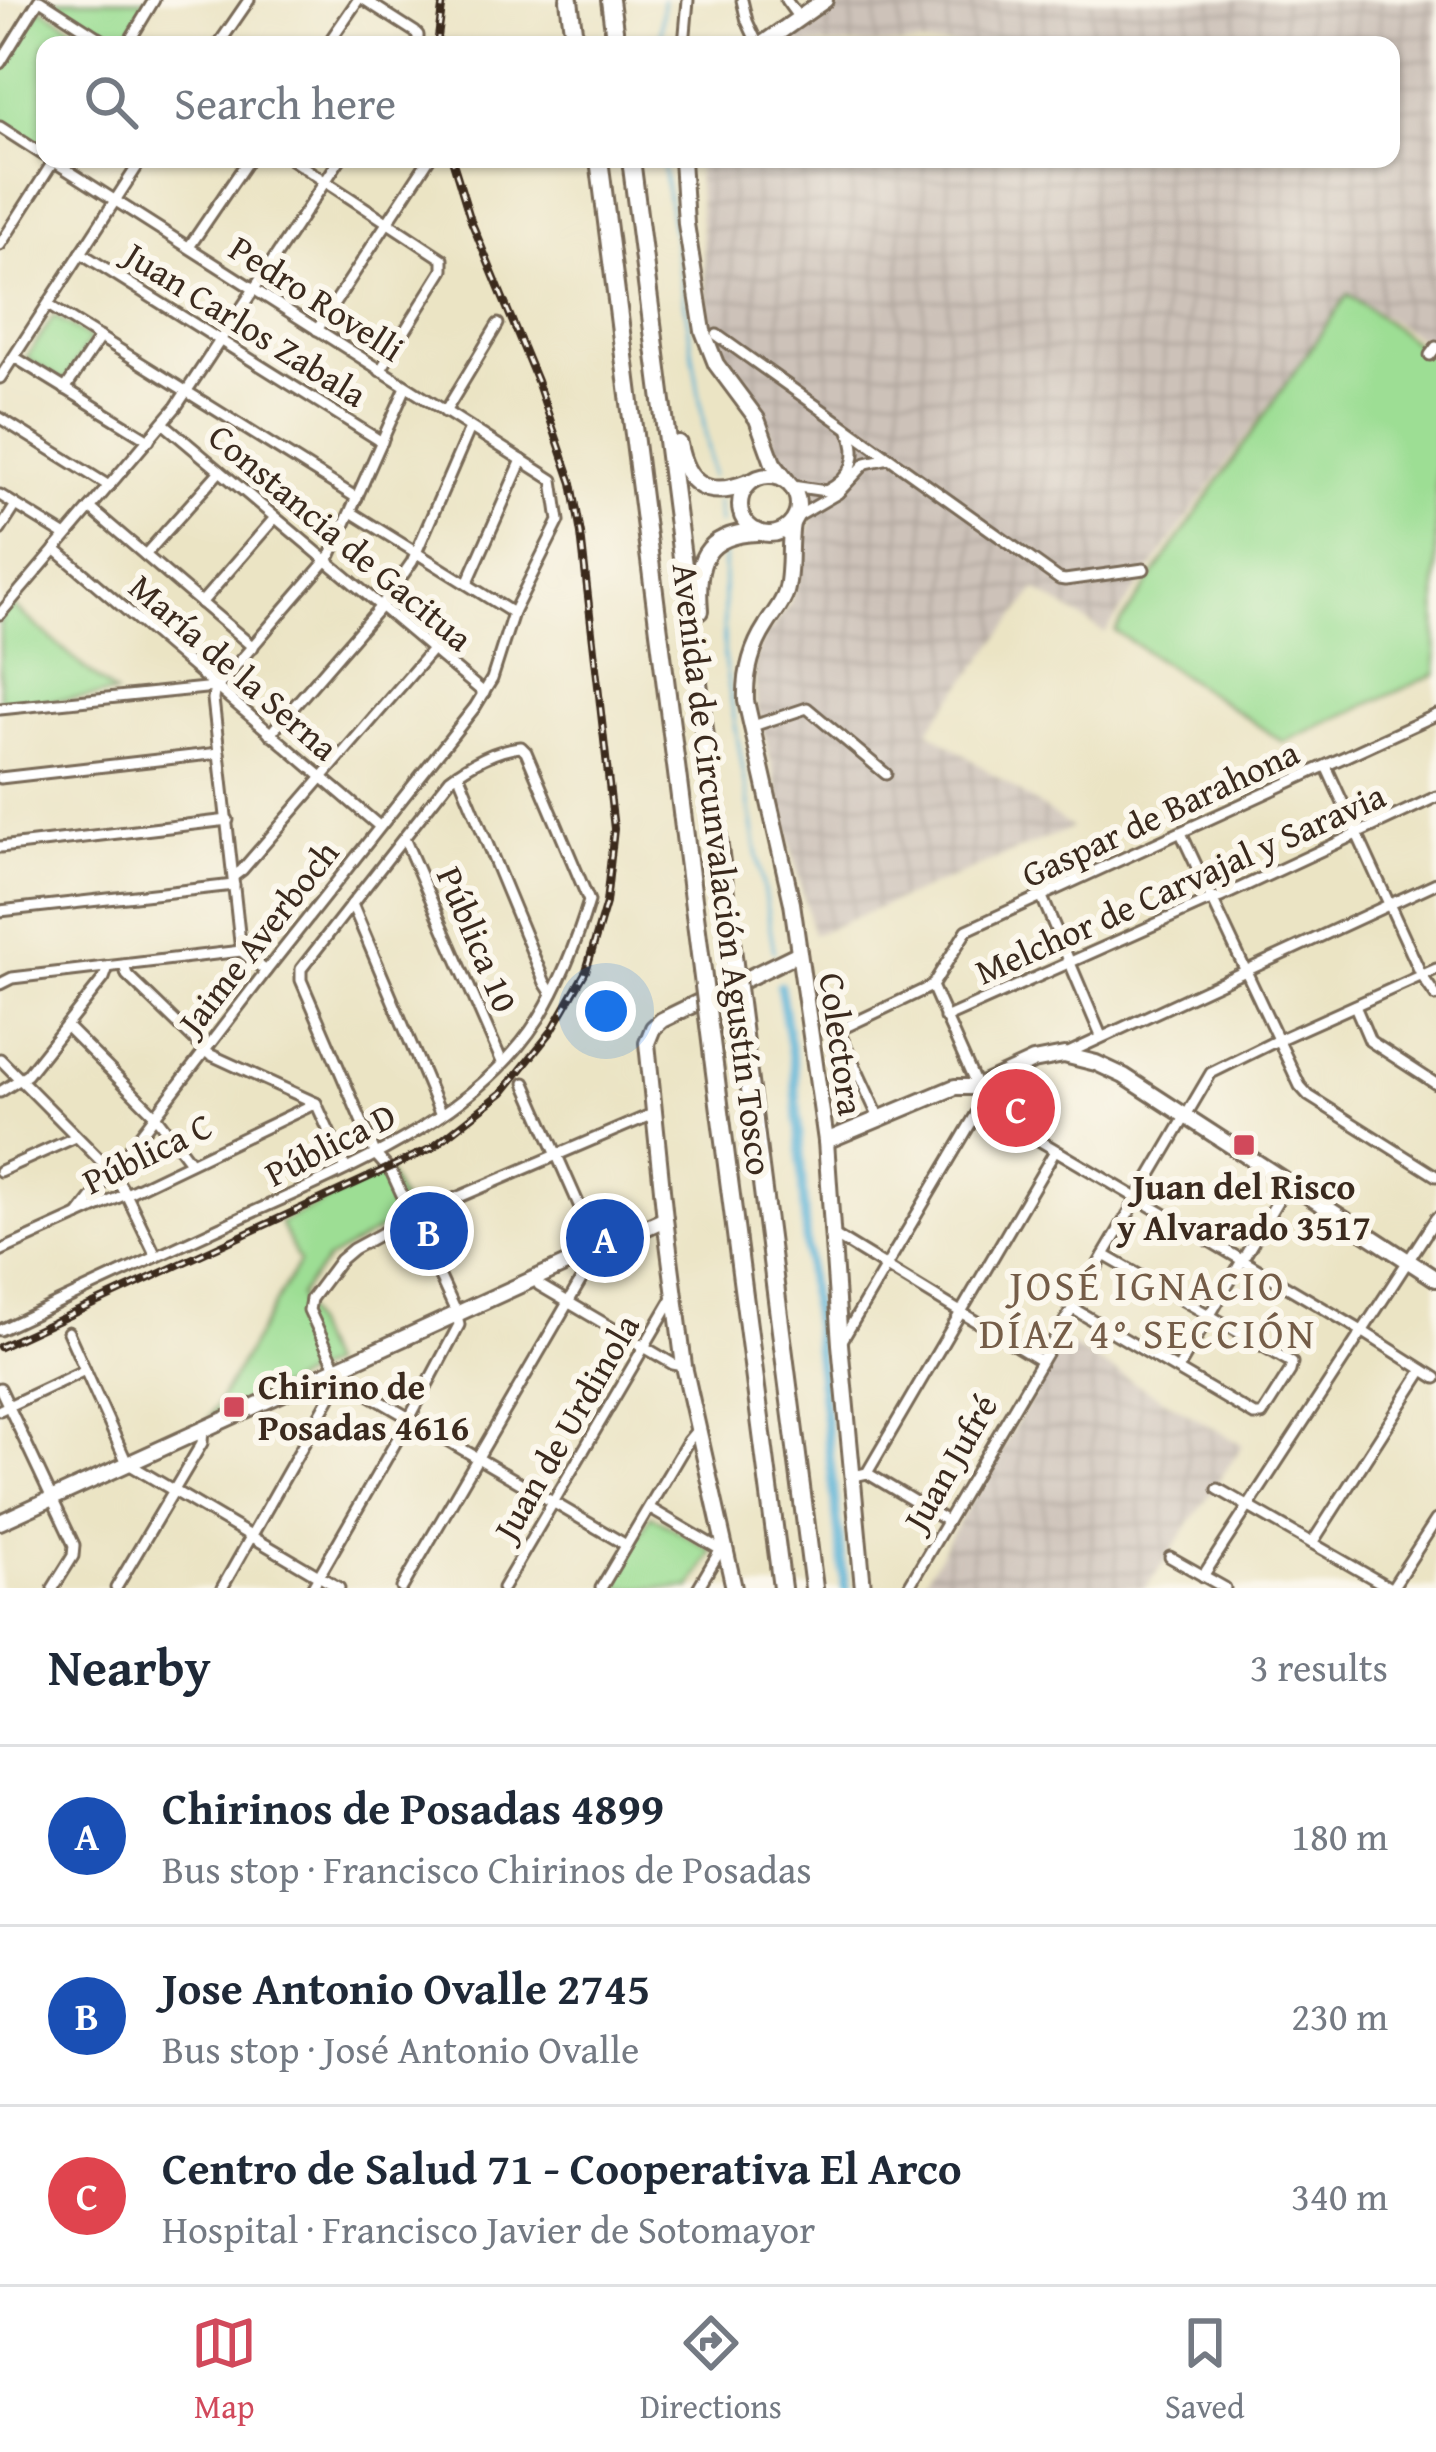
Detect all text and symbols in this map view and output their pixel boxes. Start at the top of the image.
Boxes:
search box [36,36,1400,168]
icon: search [78,69,144,135]
text: Search here [174,70,396,135]
street label: Pedro Rovelli [220,221,415,374]
street label: Juan Carlos Zabala [111,226,378,419]
street label: Constancia de Gacitua [198,410,485,663]
street label: Avenida de Circunvalación Agustín Tosco [660,560,787,1178]
street label: María de la Serna [118,561,351,773]
street label: Gaspar de Barahona [1012,725,1307,900]
street label: Melchor de Carvajal y Saravia [966,768,1393,997]
street label: Jaime Averboch [162,828,351,1048]
street label: Pública 10 [424,858,533,1020]
street label: Colectora [806,969,879,1119]
your location [576,981,636,1041]
pin: C [977,1063,1055,1153]
street label: Pública D [255,1088,404,1199]
street label: Pública C [73,1098,220,1207]
marker: Juan del Risco y Alvarado 3517 [1231,1132,1257,1158]
place label: Juan del Risco y Alvarado 3517 [1115,1159,1371,1253]
pin: B [390,1186,468,1276]
pin: A [566,1193,644,1283]
district label: JOSÉ IGNACIO DÍAZ 4° SECCIÓN [979,1254,1317,1363]
street label: Juan de Urdinola [477,1304,652,1553]
place label: Chirino de Posadas 4616 [258,1359,469,1453]
street label: Juan Jufré [887,1384,1010,1543]
marker: Chirino de Posadas 4616 [221,1394,247,1420]
text: Nearby [48,1629,211,1704]
text: 3 results [1250,1638,1388,1695]
text: Chirinos de Posadas 4899 [162,1775,664,1840]
text: A [75,1807,99,1864]
text: 180 m [1291,1807,1388,1864]
text: Bus stop · Francisco Chirinos de Posadas [162,1840,812,1897]
text: Jose Antonio Ovalle 2745 [162,1955,650,2020]
text: B [75,1987,99,2044]
text: 230 m [1291,1987,1388,2044]
text: Bus stop · José Antonio Ovalle [162,2020,639,2077]
text: Centro de Salud 71 - Cooperativa El Arco [162,2135,962,2200]
text: C [76,2167,98,2224]
text: 340 m [1291,2167,1388,2224]
text: Hospital · Francisco Javier de Sotomayor [162,2200,815,2257]
tab: Map [191,2310,257,2430]
tab: Directions [640,2310,782,2430]
tab: Saved [1165,2310,1245,2430]

